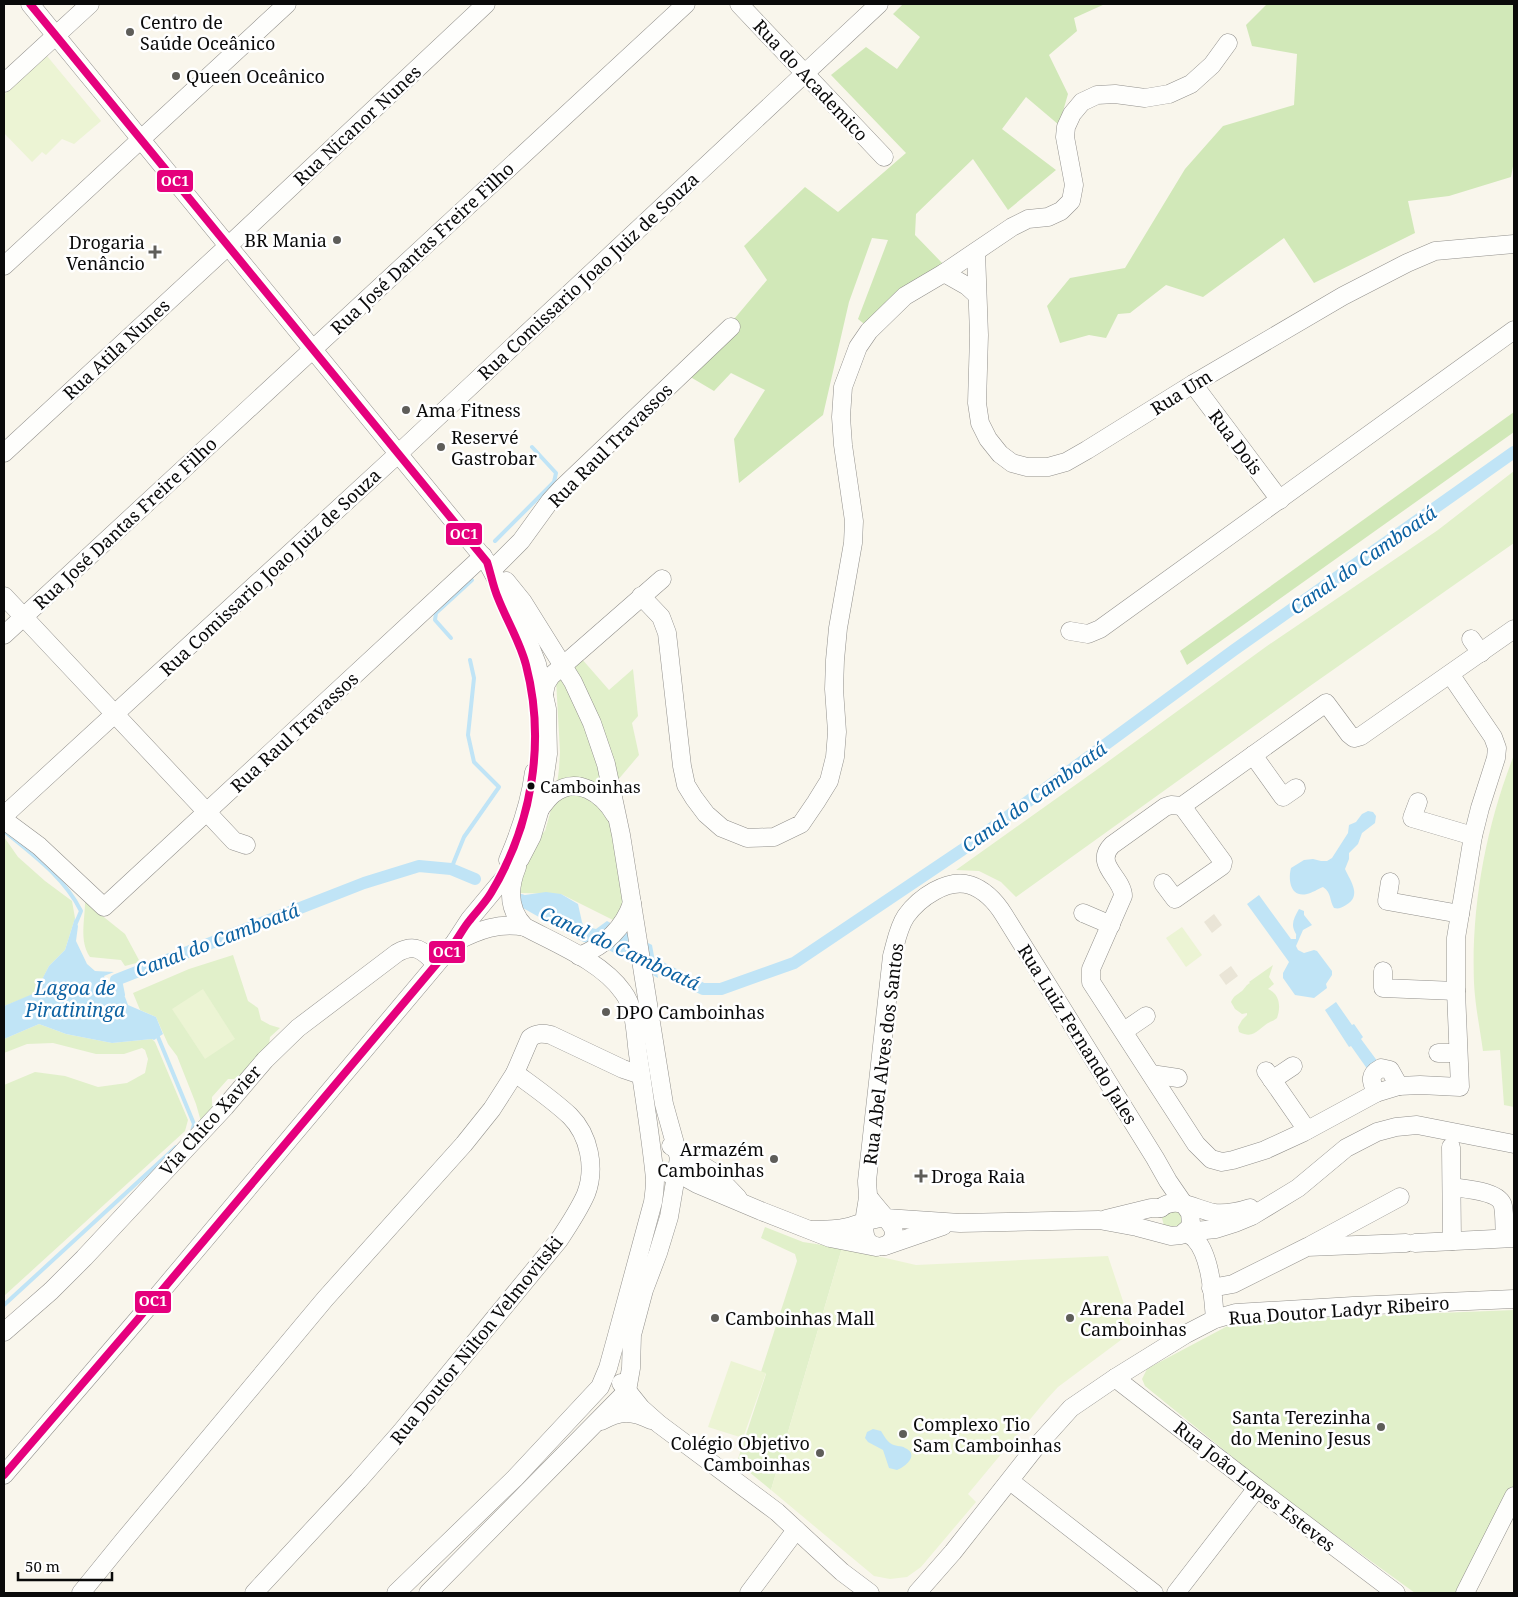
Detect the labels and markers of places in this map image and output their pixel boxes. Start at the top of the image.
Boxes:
place label: Centro de Saúde Oceânico [140,10,275,55]
marker: Centro de Saúde Oceânico [124,26,136,38]
place label: Queen Oceânico [186,64,325,88]
marker: Queen Oceânico [170,70,182,82]
place label: BR Mania [244,228,327,252]
place label: Drogaria Venâncio [66,230,145,275]
marker: BR Mania [331,234,343,246]
marker: Drogaria Venâncio [149,246,161,258]
place label: Ama Fitness [416,398,521,422]
marker: Ama Fitness [400,404,412,416]
place label: Reservé Gastrobar [451,425,537,470]
marker: Reservé Gastrobar [435,441,447,453]
place label: Camboinhas [540,775,641,798]
marker: Camboinhas [526,781,536,791]
place label: DPO Camboinhas [616,1000,765,1024]
marker: DPO Camboinhas [600,1006,612,1018]
place label: Armazém Camboinhas [657,1137,764,1182]
marker: Armazém Camboinhas [768,1153,780,1165]
place label: Droga Raia [931,1164,1025,1188]
marker: Droga Raia [915,1170,927,1182]
place label: Arena Padel Camboinhas [1080,1296,1187,1341]
place label: Camboinhas Mall [725,1306,875,1330]
marker: Camboinhas Mall [709,1312,721,1324]
marker: Arena Padel Camboinhas [1064,1312,1076,1324]
place label: Santa Terezinha do Menino Jesus [1231,1405,1371,1450]
place label: Complexo Tio Sam Camboinhas [913,1412,1061,1457]
marker: Santa Terezinha do Menino Jesus [1375,1421,1387,1433]
marker: Complexo Tio Sam Camboinhas [897,1428,909,1440]
place label: Colégio Objetivo Camboinhas [671,1431,810,1476]
marker: Colégio Objetivo Camboinhas [814,1447,826,1459]

